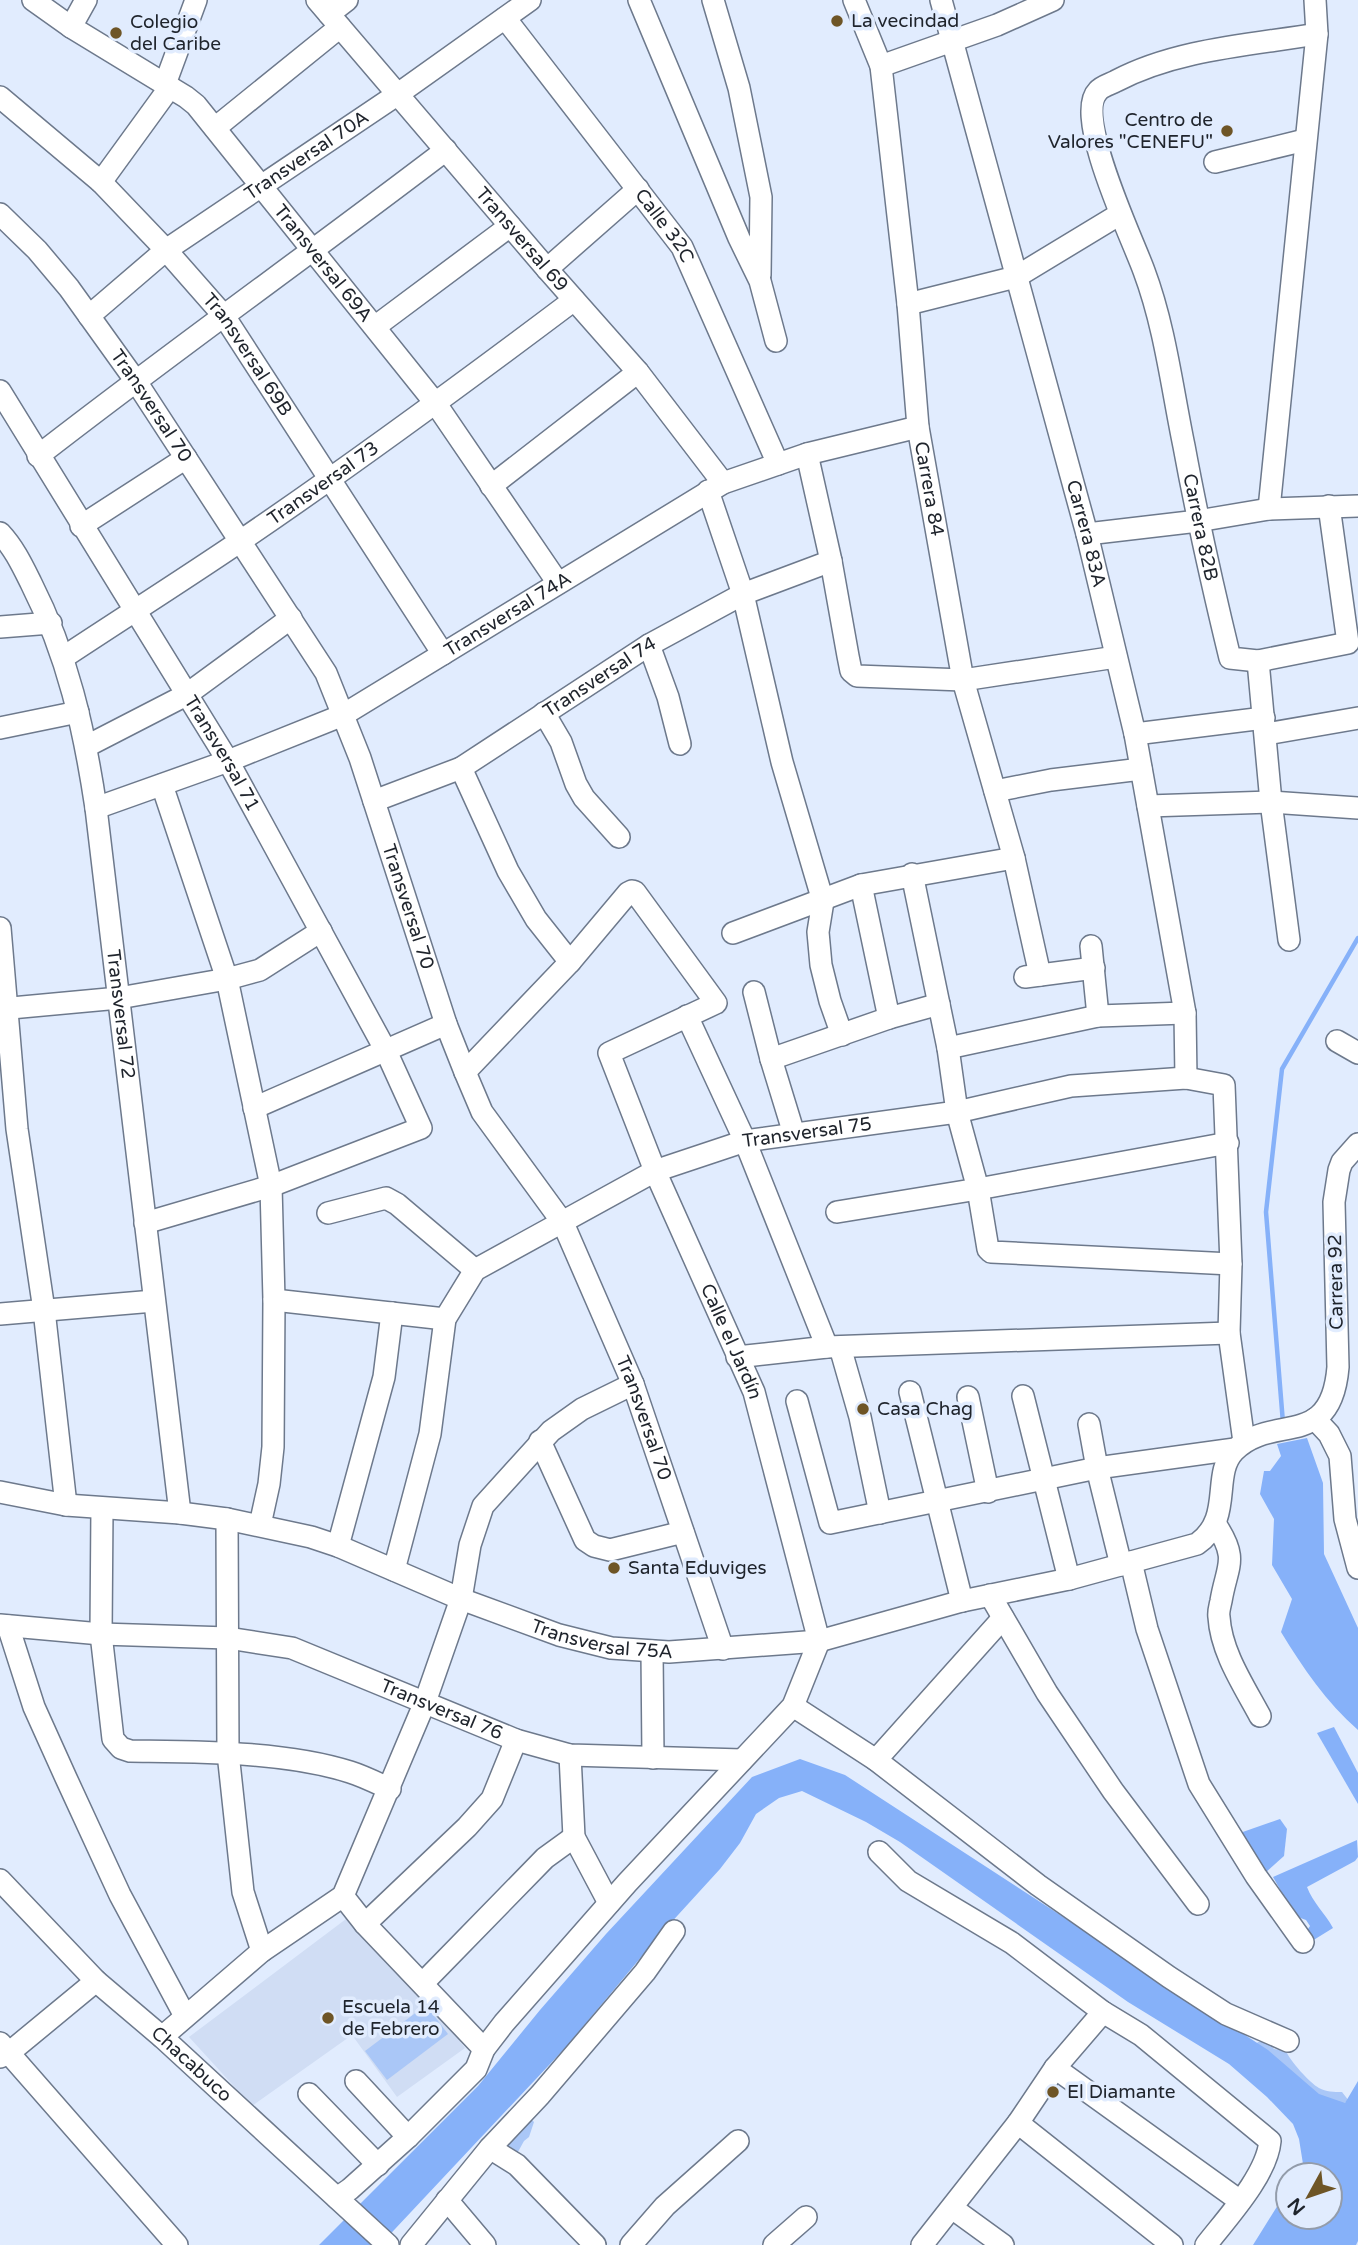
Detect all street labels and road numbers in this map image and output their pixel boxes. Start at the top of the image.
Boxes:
street label: Transversal 70A [241,106,373,205]
street label: Transversal 69 [471,183,573,296]
street label: Calle 32C [630,184,698,266]
street label: Transversal 69A [269,200,377,327]
street label: Transversal 69B [198,289,297,420]
street label: Transversal 70 [106,345,196,466]
street label: Transversal 73 [264,437,383,530]
street label: Carrera 84 [910,440,948,538]
street label: Carrera 82B [1178,472,1222,583]
street label: Carrera 83A [1062,477,1110,589]
street label: Transversal 74A [440,567,575,661]
street label: Transversal 74 [539,632,660,722]
street label: Transversal 71 [179,692,264,815]
street label: Transversal 70 [378,841,439,972]
street label: Transversal 72 [102,948,139,1080]
street label: Transversal 75 [741,1113,873,1152]
street label: Carrera 92 [1324,1234,1348,1330]
street label: Calle el Jardín [696,1280,766,1402]
street label: Transversal 70 [611,1352,676,1483]
street label: Transversal 75A [528,1615,674,1663]
street label: Transversal 76 [377,1675,506,1744]
street label: Chacabuco [147,2022,236,2107]

